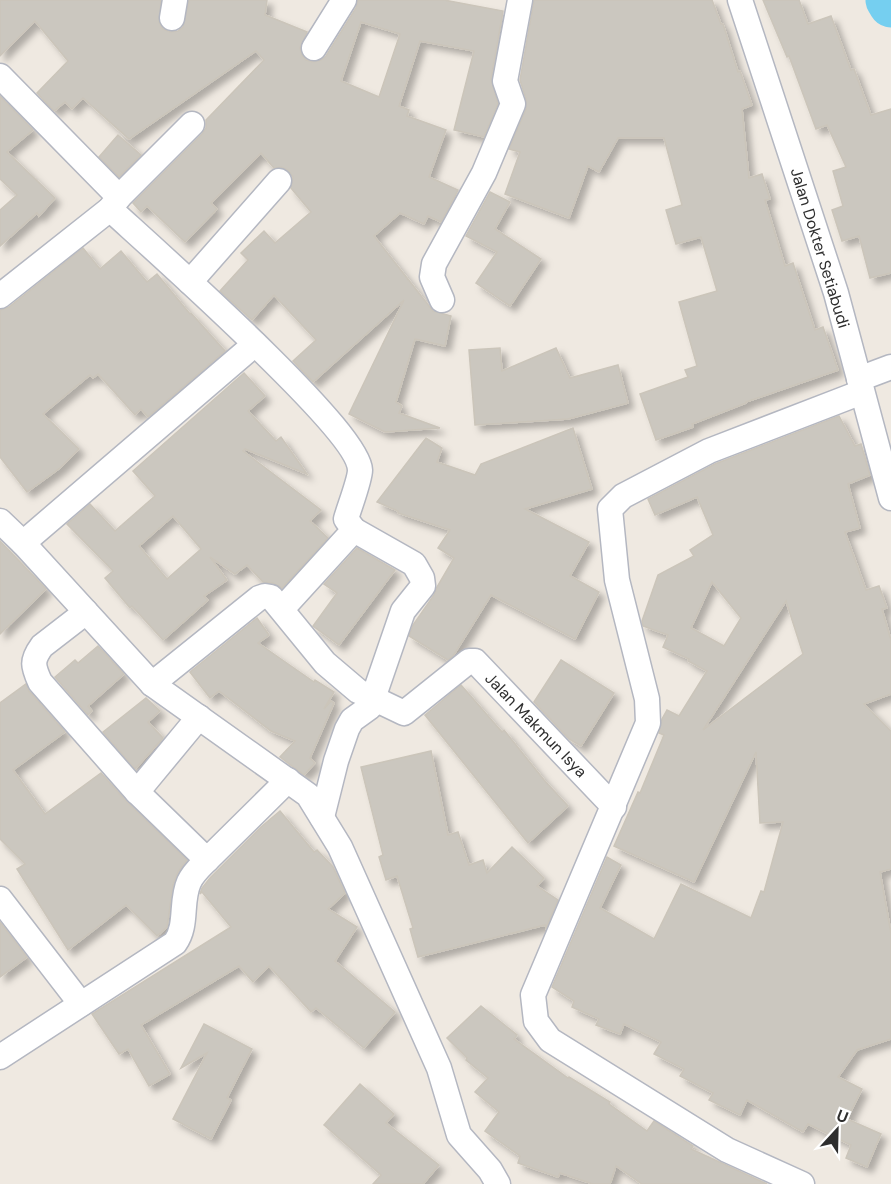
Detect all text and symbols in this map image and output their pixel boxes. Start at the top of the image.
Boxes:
street label: Jalan Dokter Setiabudi [786,165,854,331]
street label: Jalan Makmun Isya [480,668,592,782]
north arrow [807,1100,867,1160]
text: U [833,1105,851,1128]

